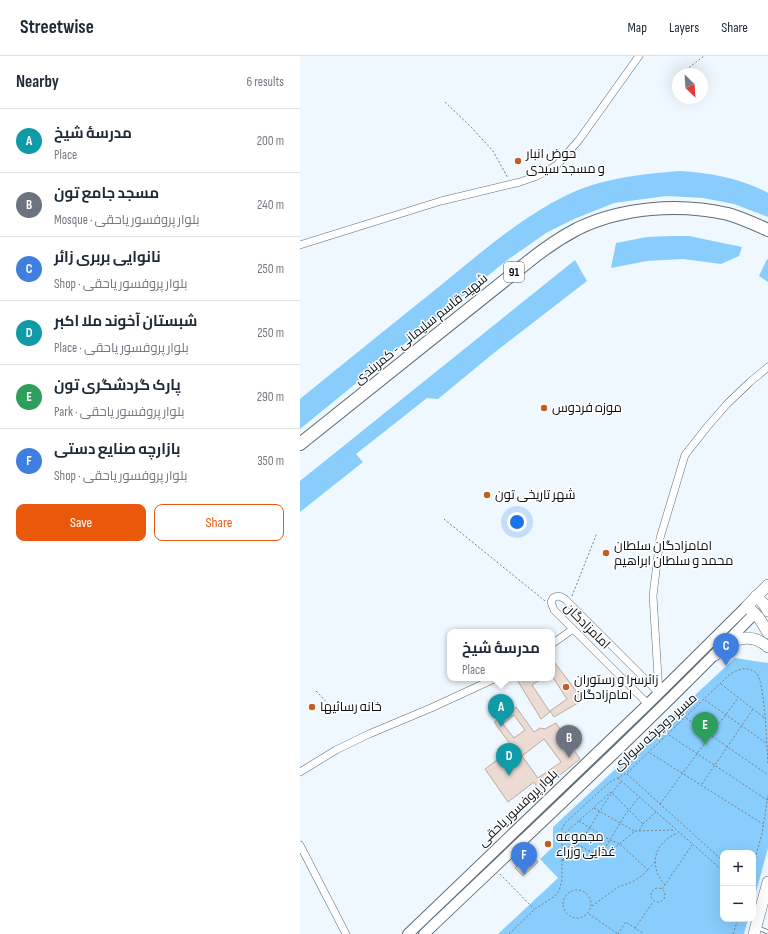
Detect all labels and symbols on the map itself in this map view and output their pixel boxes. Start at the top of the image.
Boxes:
north arrow [672,68,708,104]
place label: حوض انبار و مسجد سیدی [525,146,605,177]
marker: حوض انبار و مسجد سیدی [513,156,523,166]
road number: 91 [504,262,524,282]
street label: شهید قاسم سلیمانی - کمربندی [351,270,492,389]
place label: موزه فردوس [552,400,622,416]
marker: موزه فردوس [539,403,549,413]
place label: شهر تاریخی تون [495,487,576,503]
marker: شهر تاریخی تون [482,490,492,500]
your location [507,512,527,532]
place label: امامزادگان سلطان محمد و سلطان ابراهیم [614,538,733,570]
marker: امامزادگان سلطان محمد و سلطان ابراهیم [601,548,611,558]
street label: امامزادگان [560,599,614,653]
pin: C [713,633,739,666]
place label: زائرسرا و رستوران امام‌زادگان [574,672,659,704]
marker: زائرسرا و رستوران امام‌زادگان [561,682,571,692]
street label: مسیر دوچرخه سواری [610,690,701,775]
pin: A [488,694,514,727]
place label: خانه رسائیها [320,699,382,715]
marker: خانه رسائیها [307,702,317,712]
pin: E [692,712,718,745]
pin: B [556,725,582,758]
pin: D [496,743,522,776]
street label: بلوار پروفسور یاحقی [475,766,562,851]
place label: مجموعه غذایی وزراء [556,829,616,860]
marker: مجموعه غذایی وزراء [543,839,553,849]
pin: F [511,842,537,875]

